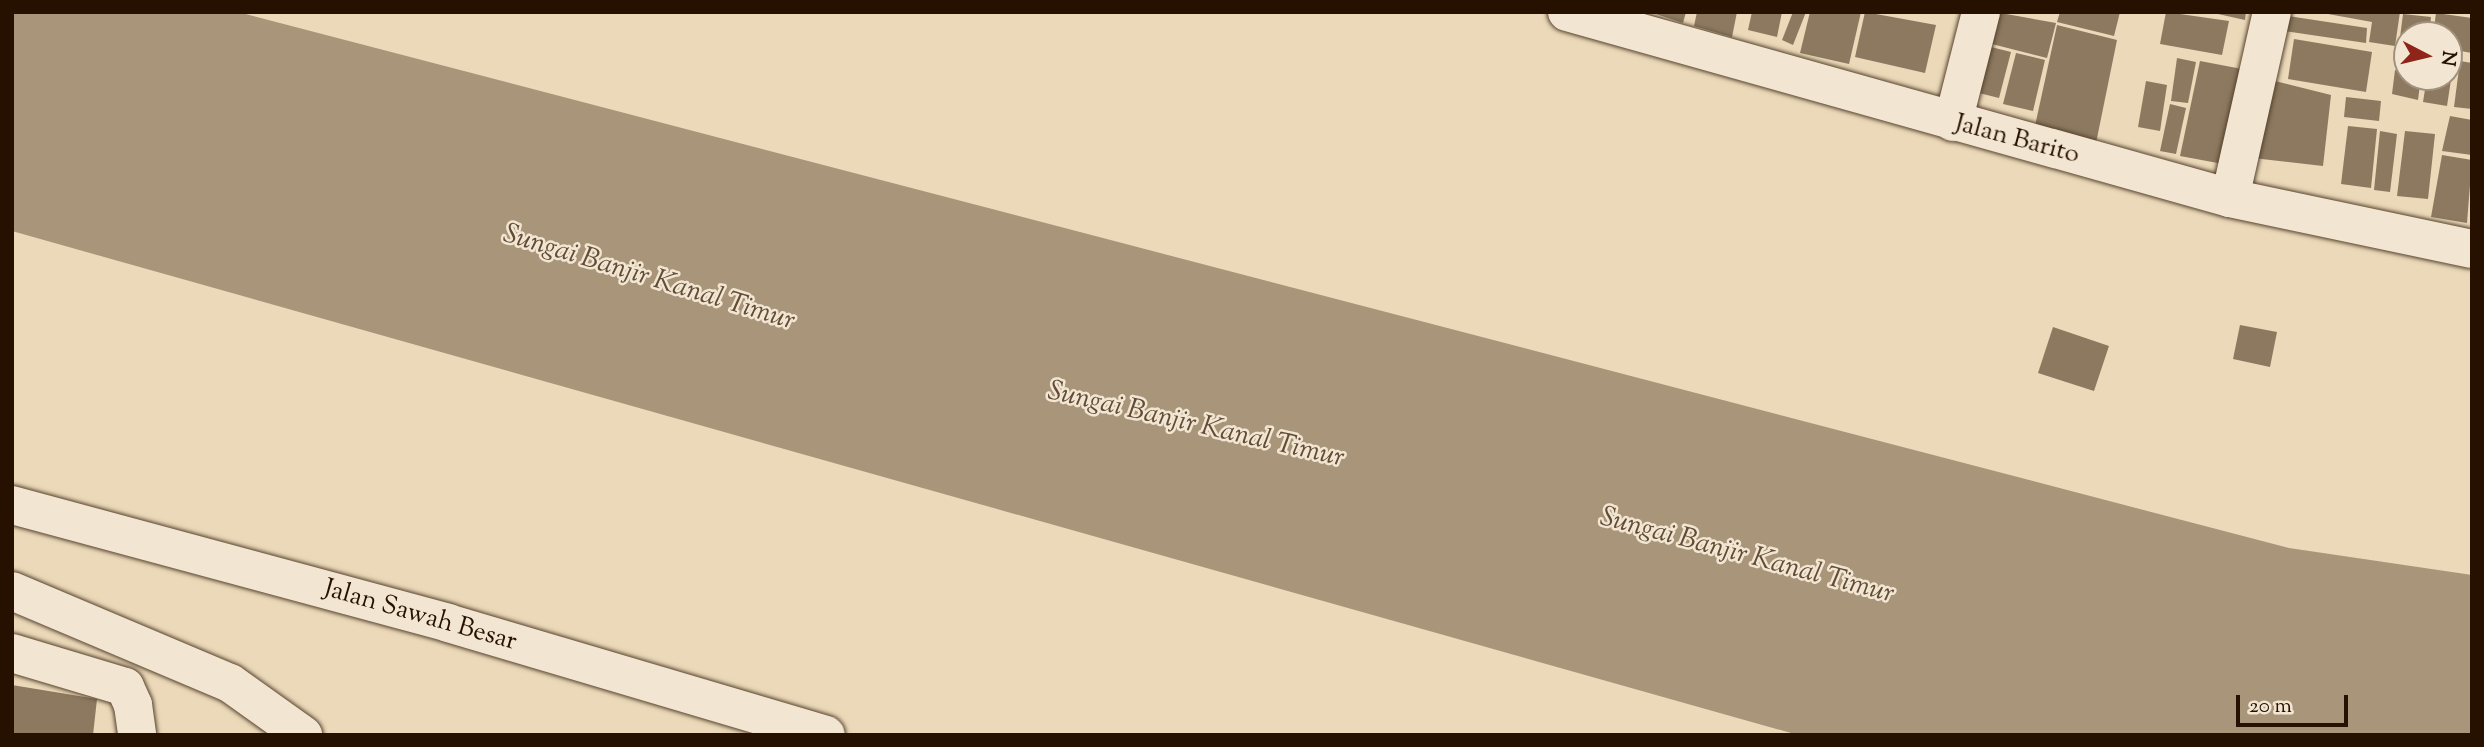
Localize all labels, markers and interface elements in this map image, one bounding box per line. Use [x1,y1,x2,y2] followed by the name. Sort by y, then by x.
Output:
[2393,21,2463,91] north arrow
[2433,49,2462,68] text: N
[1951,108,2083,172] street label: Jalan Barito
[499,218,799,338] water label: Sungai Banjir Kanal Timur
[1045,375,1347,475] water label: Sungai Banjir Kanal Timur
[1596,501,1898,611] water label: Sungai Banjir Kanal Timur
[320,574,520,658] street label: Jalan Sawah Besar
[2239,680,2351,724] scale bar
[2249,692,2292,722] text: 20 m

